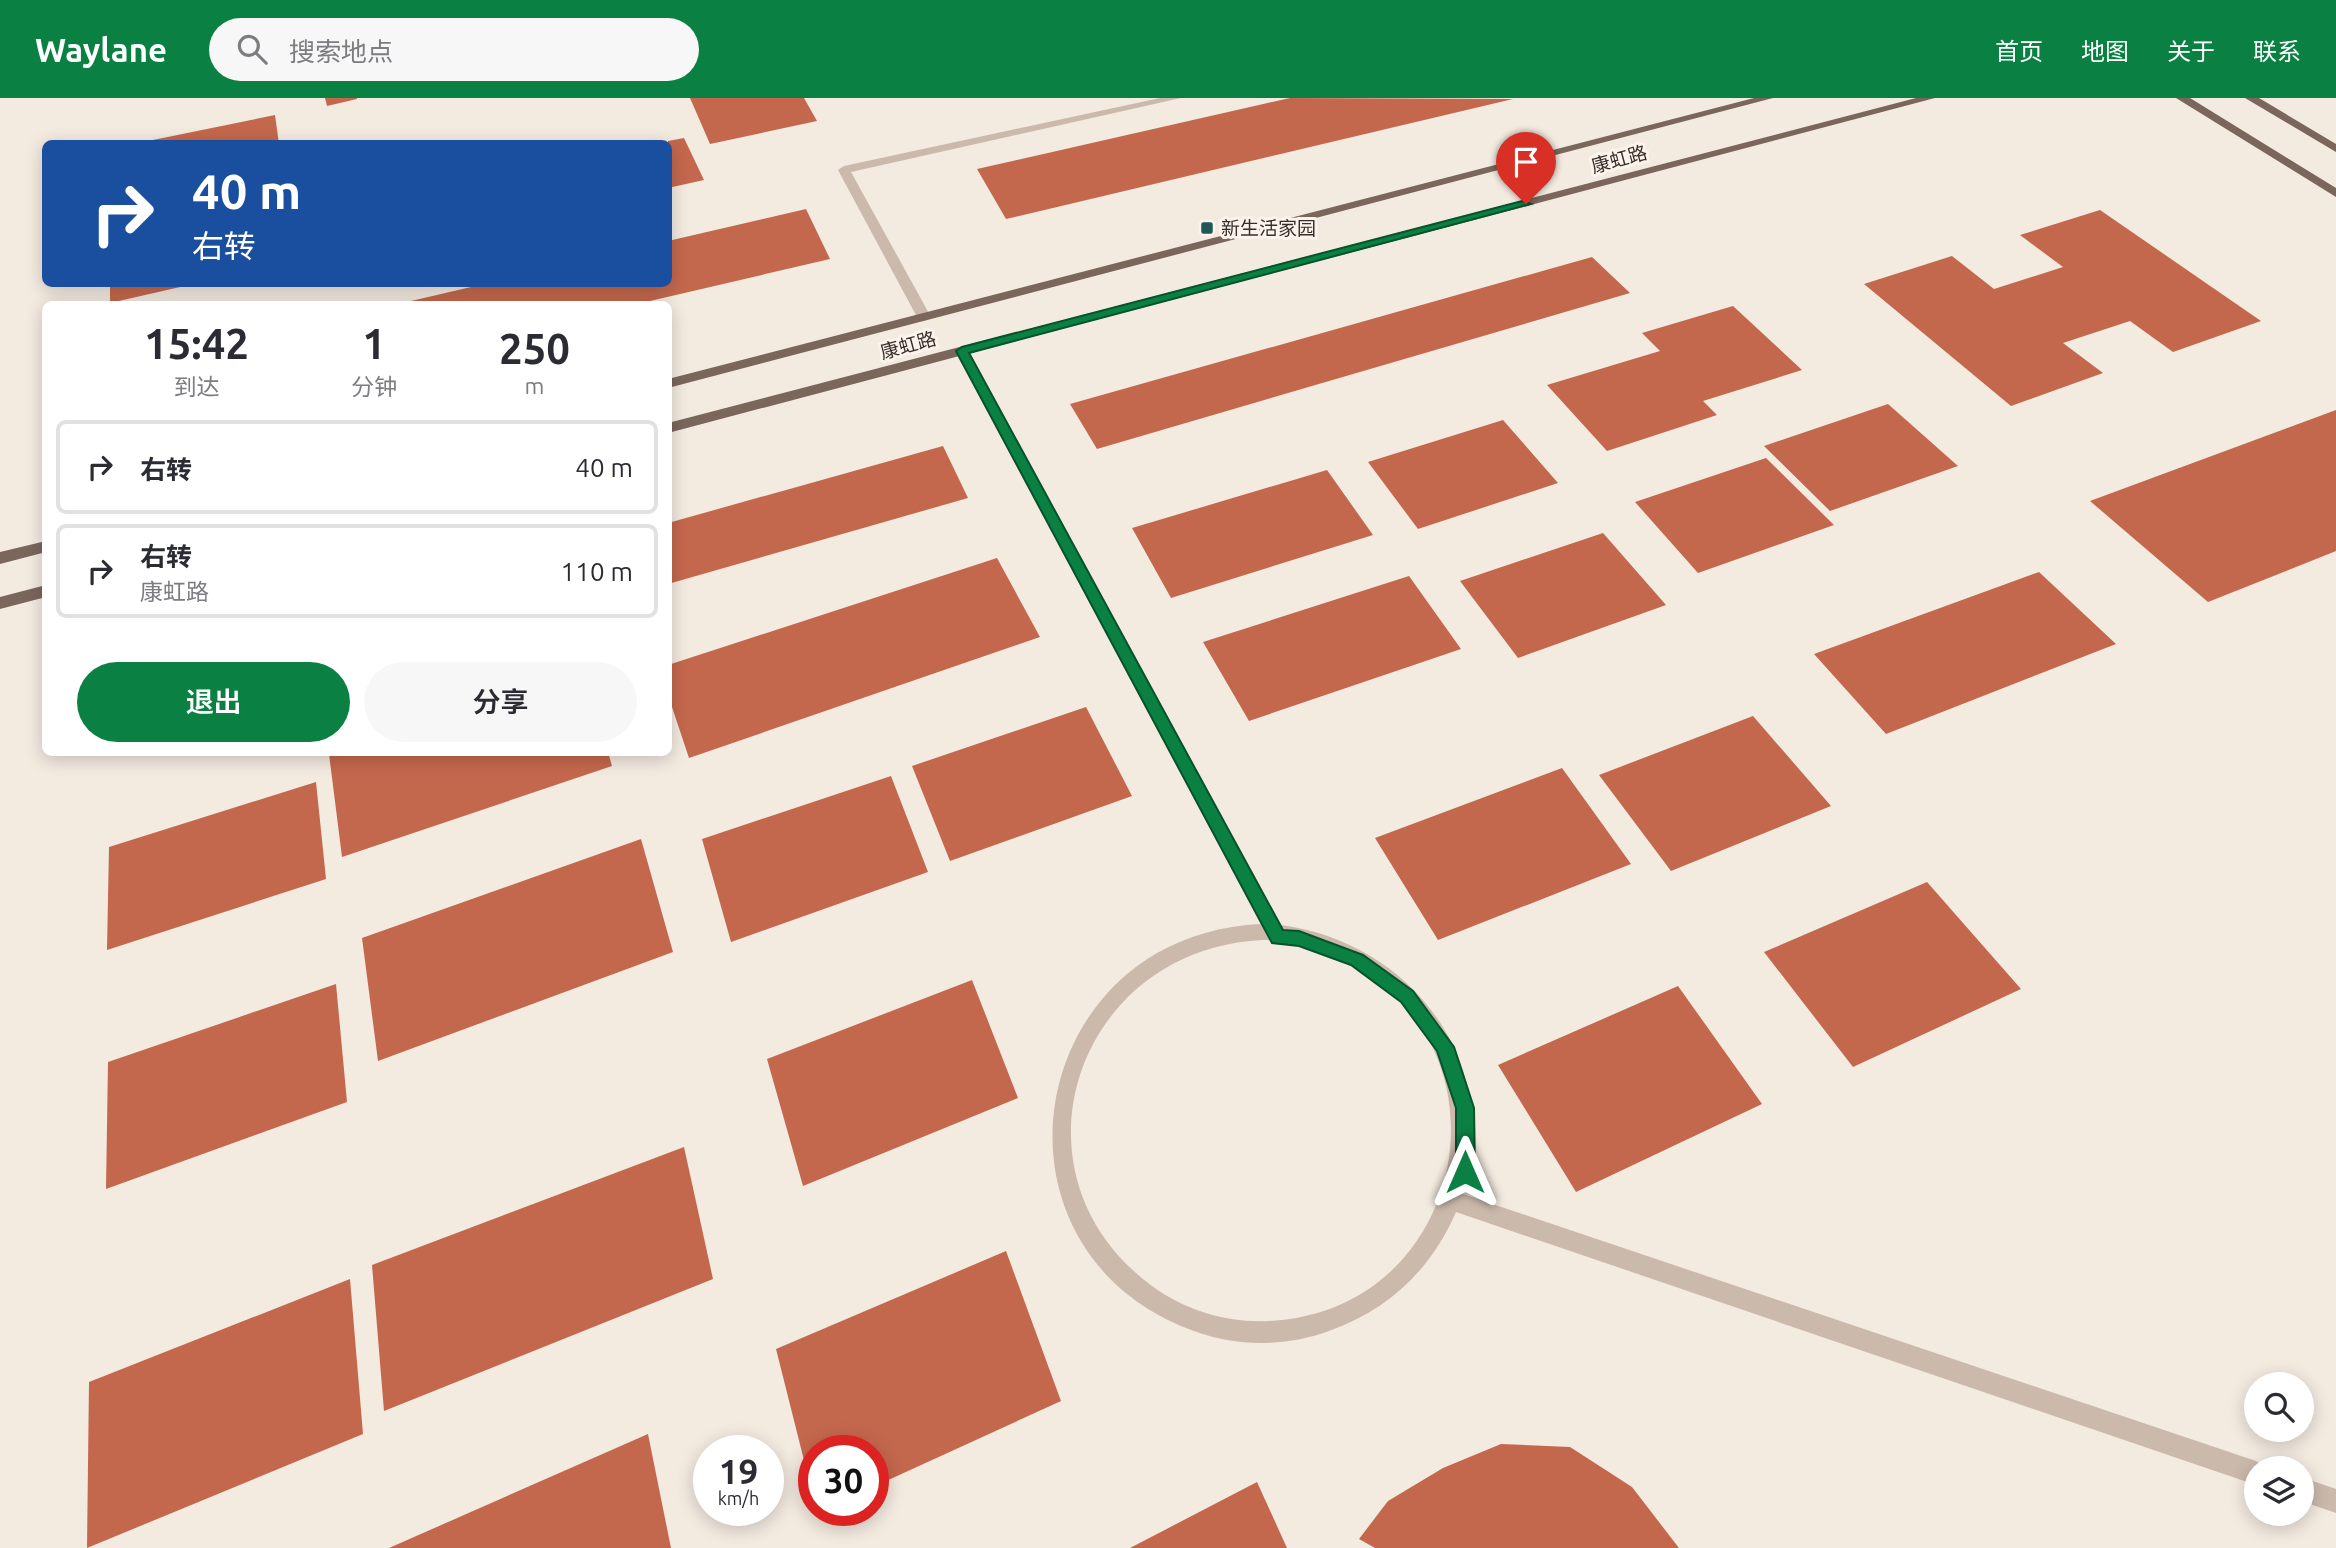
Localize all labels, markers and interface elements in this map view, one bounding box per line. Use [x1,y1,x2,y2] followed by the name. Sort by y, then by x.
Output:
[209,18,699,81] search box
[233,30,271,68] icon: search
[35,31,167,68] text: Waylane
[289,37,393,66] text: 搜索地点
[1995,38,2043,65] text: 首页
[2081,38,2129,65] text: 地图
[2167,38,2215,65] text: 关于
[2253,38,2301,65] text: 联系
[1496,132,1556,204] pin
[1589,141,1649,177] street label: 康虹路
[1507,143,1545,181] icon: arrive
[192,163,301,218] text: 40 m
[77,168,168,259] icon: right
[1221,217,1316,239] place label: 新生活家园
[1199,220,1215,236] marker: 新生活家园
[192,228,256,264] text: 右转
[144,320,249,367] text: 15:42
[362,320,386,367] text: 1
[499,325,570,372] text: 250
[878,327,938,363] street label: 康虹路
[525,373,544,398] text: m
[174,374,220,399] text: 到达
[351,374,397,399] text: 分钟
[81,448,119,486] icon: right
[575,453,633,482] text: 40 m
[140,455,192,484] text: 右转
[140,542,192,571] text: 右转
[81,552,119,590] icon: right
[561,557,633,586] text: 110 m
[140,579,209,604] text: 康虹路
[77,662,350,742] button: 退出
[364,662,637,742] button: 分享
[1428,1135,1502,1209] position arrow
[2244,1372,2314,1526] map controls
[2244,1372,2314,1442] button: search
[798,1435,889,1526] speed limit sign: 30
[719,1451,758,1491] text: 19
[2244,1456,2314,1526] button: layers
[718,1488,759,1508] text: km/h

